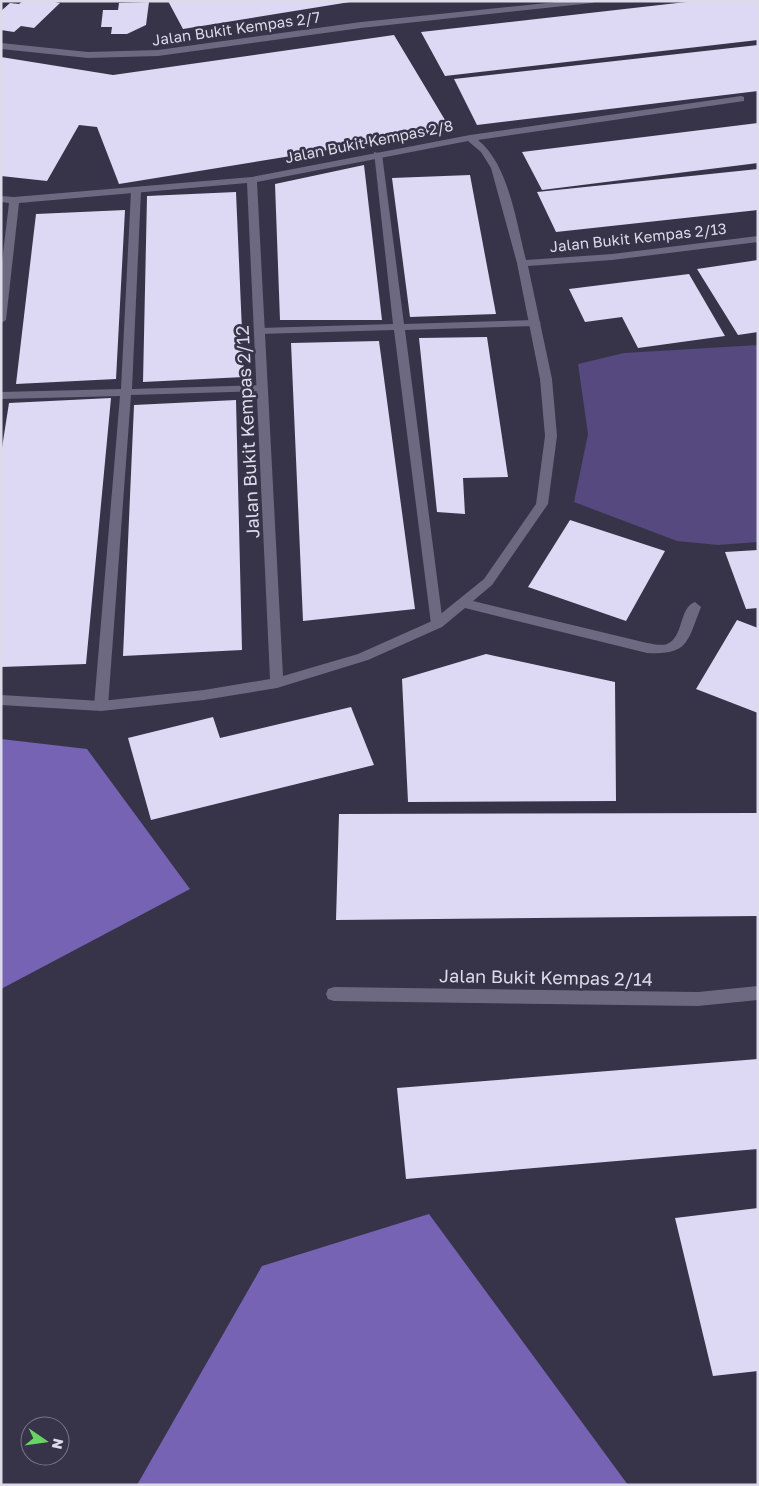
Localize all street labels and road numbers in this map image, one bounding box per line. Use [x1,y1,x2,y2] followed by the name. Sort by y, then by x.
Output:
[151,7,321,49] street label: Jalan Bukit Kempas 2/7
[283,116,455,166] street label: Jalan Bukit Kempas 2/8
[549,219,727,255] street label: Jalan Bukit Kempas 2/13
[230,325,264,539] street label: Jalan Bukit Kempas 2/12
[439,964,653,990] street label: Jalan Bukit Kempas 2/14

